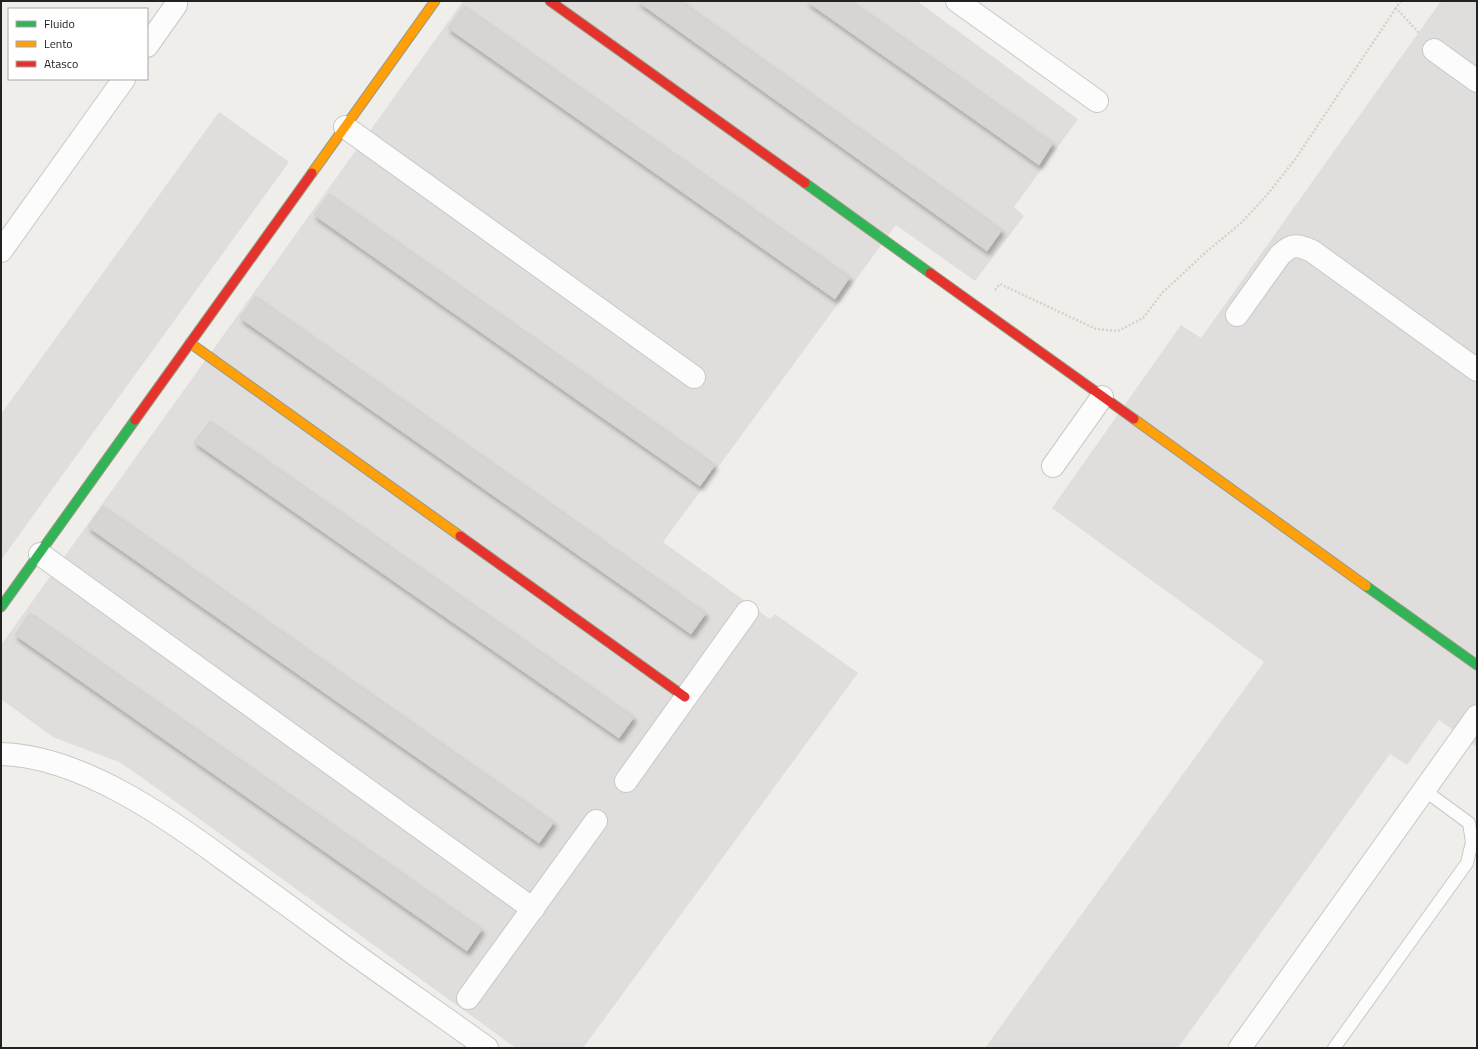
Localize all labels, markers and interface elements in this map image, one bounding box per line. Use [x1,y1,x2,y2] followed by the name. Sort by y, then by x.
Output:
[8,8,148,80] legend
[44,14,75,33] text: Fluido
[44,34,73,53] text: Lento
[44,54,78,73] text: Atasco

